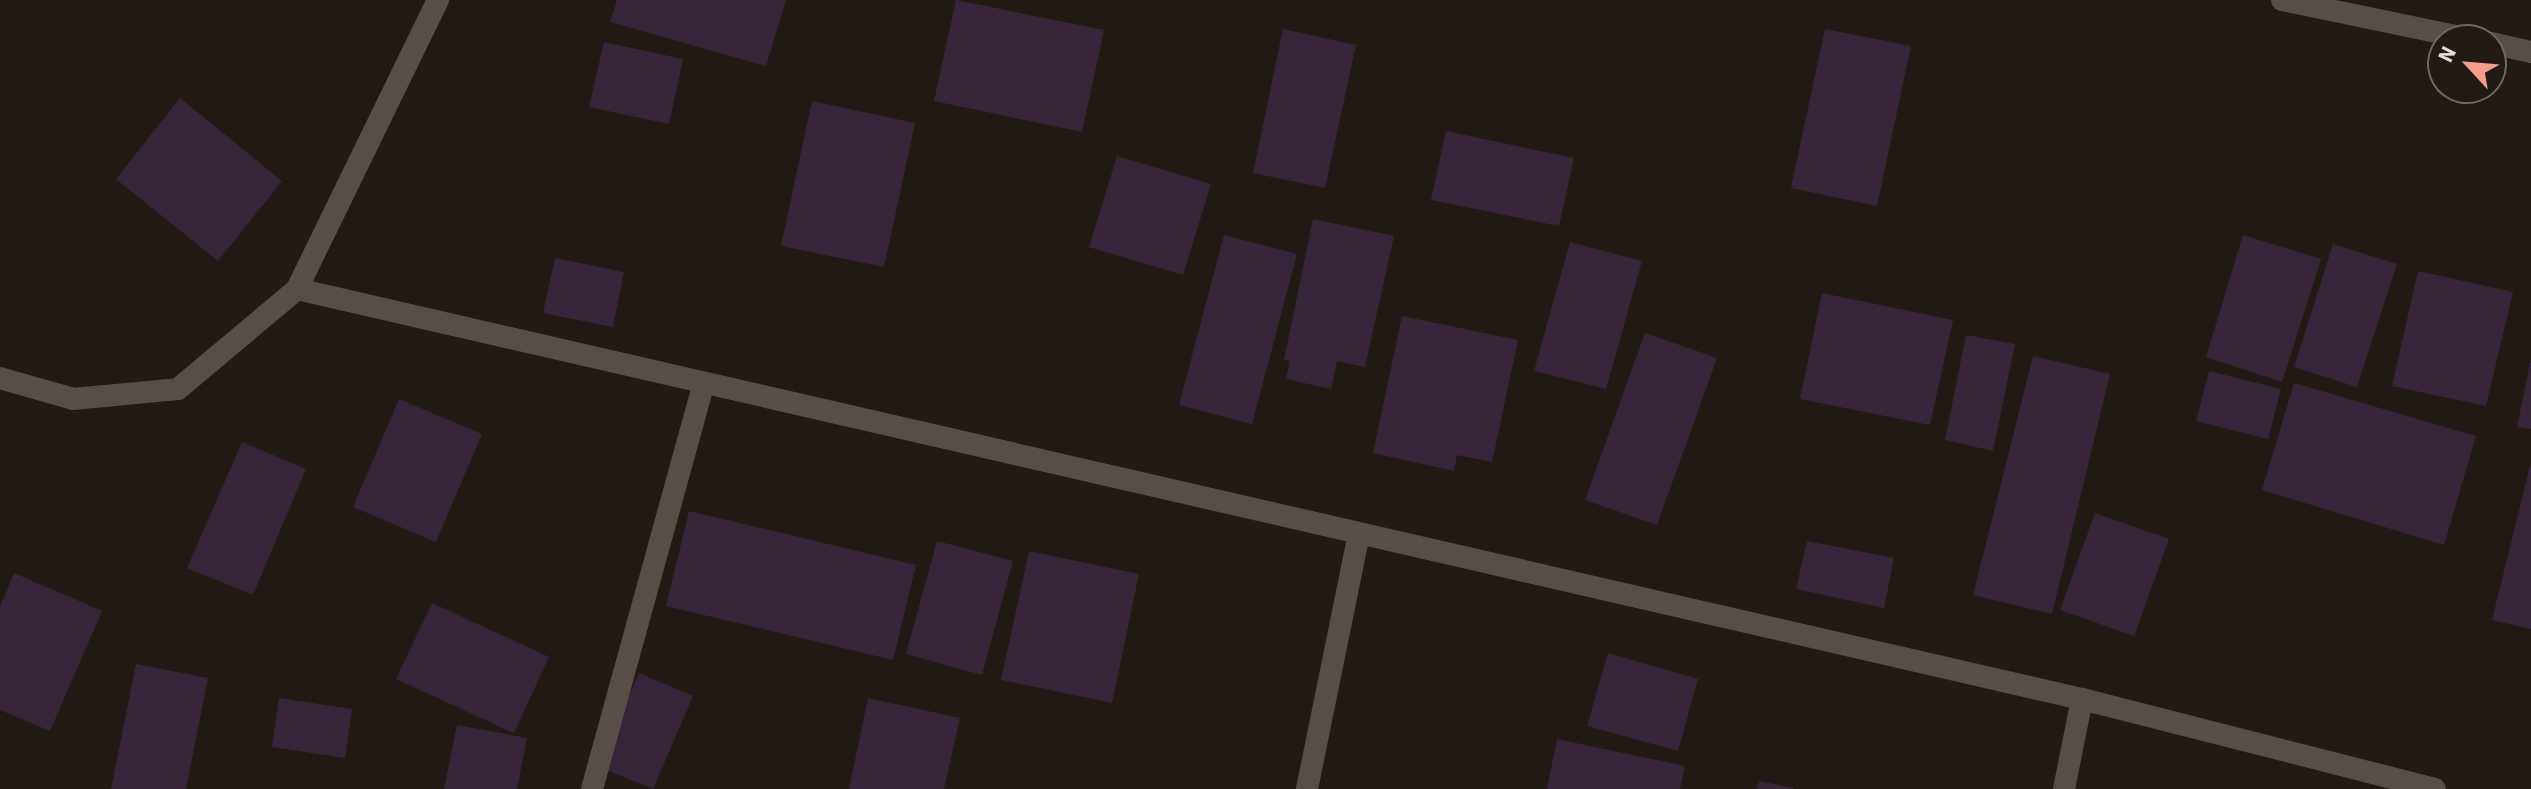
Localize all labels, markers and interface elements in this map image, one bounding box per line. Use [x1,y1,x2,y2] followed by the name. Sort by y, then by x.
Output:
[2427,24,2507,104] north arrow
[2430,41,2465,68] text: N

